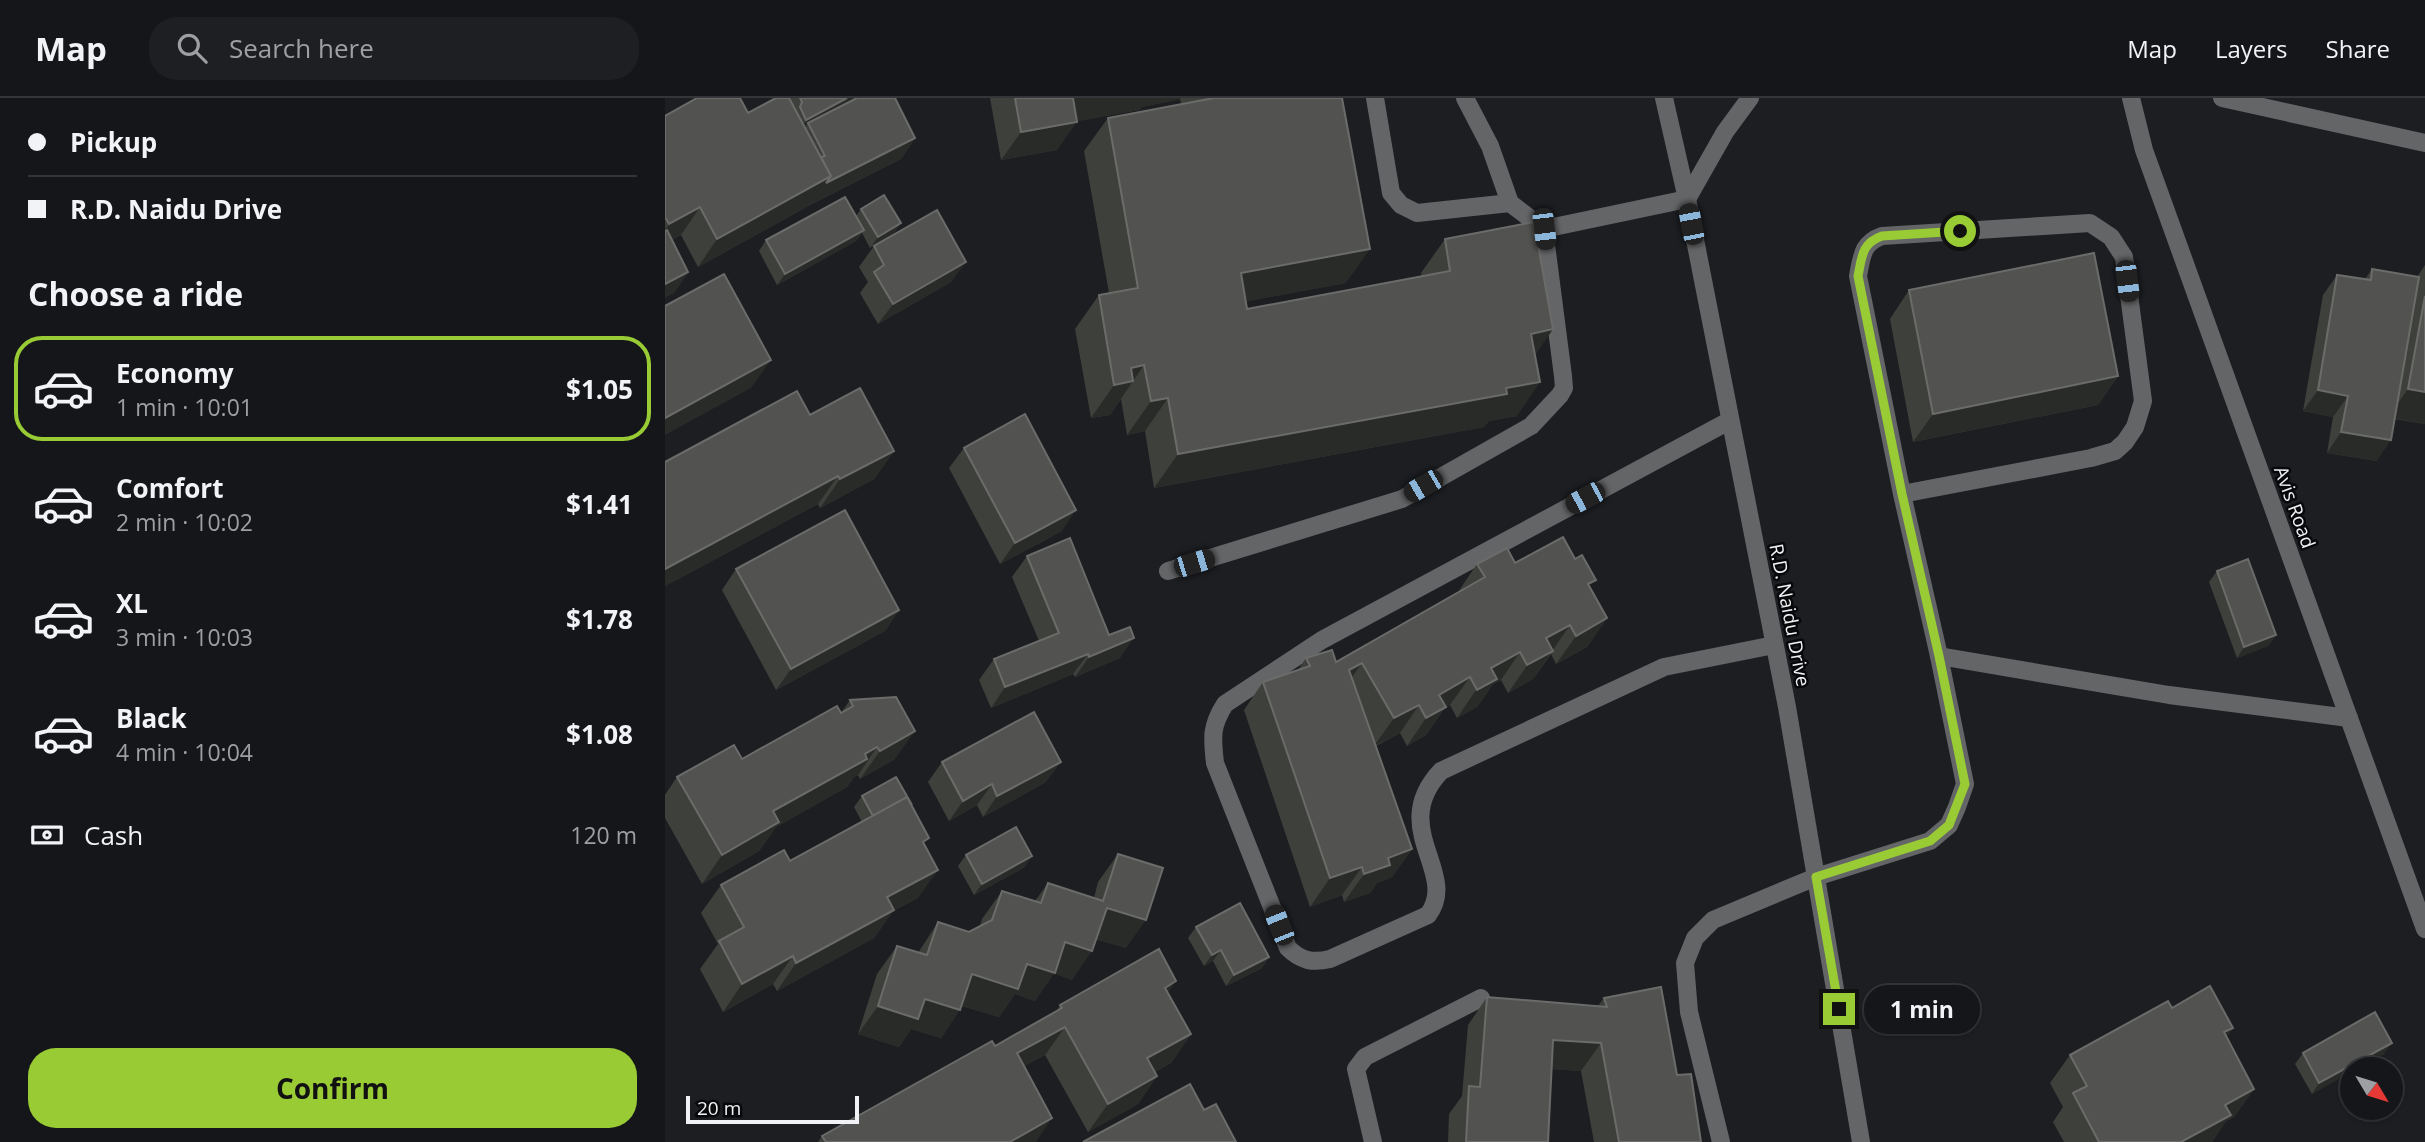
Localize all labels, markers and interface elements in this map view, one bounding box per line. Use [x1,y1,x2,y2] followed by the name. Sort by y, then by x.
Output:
[149,17,639,80] search box
[35,26,107,71] text: Map
[173,29,211,67] icon: search
[229,30,374,66] text: Search here
[2127,32,2177,65] text: Map
[2215,32,2288,65] text: Layers
[2326,32,2390,65] text: Share
[70,124,157,160] text: Pickup
[70,191,282,227] text: R.D. Naidu Drive
[1677,201,1706,247] car
[1532,207,1557,251] car
[1944,215,1976,247] route start
[2115,259,2140,303] car
[28,272,243,315] text: Choose a ride
[116,355,234,391] text: Economy
[32,357,95,420] icon: car
[566,371,633,407] text: $1.05
[116,391,253,423] text: 1 min · 10:01
[2268,462,2322,552] street label: Avis Road
[1400,466,1447,506] car
[116,470,223,506] text: Comfort
[32,472,95,535] icon: car
[1562,479,1609,517] car
[566,486,633,522] text: $1.41
[116,506,253,538] text: 2 min · 10:02
[1763,541,1817,689] street label: R.D. Naidu Drive
[1171,547,1218,579] car
[116,585,148,621] text: XL
[32,587,95,650] icon: car
[566,601,633,637] text: $1.78
[116,621,253,653] text: 3 min · 10:03
[116,700,187,736] text: Black
[32,702,95,765] icon: car
[566,716,633,752] text: $1.08
[116,736,253,768] text: 4 min · 10:04
[28,816,66,854] icon: cash
[84,817,143,853] text: Cash
[570,819,637,851] text: 120 m
[1262,902,1297,948] car
[1863,984,1979,1034] callout: 1 min
[1823,993,1855,1025] route end
[1890,993,1954,1025] text: 1 min
[28,1048,637,1128] button: Confirm
[2340,1057,2403,1120] north arrow
[2340,1057,2403,1120] map controls
[686,1093,859,1125] scale bar
[697,1095,741,1121] text: 20 m

